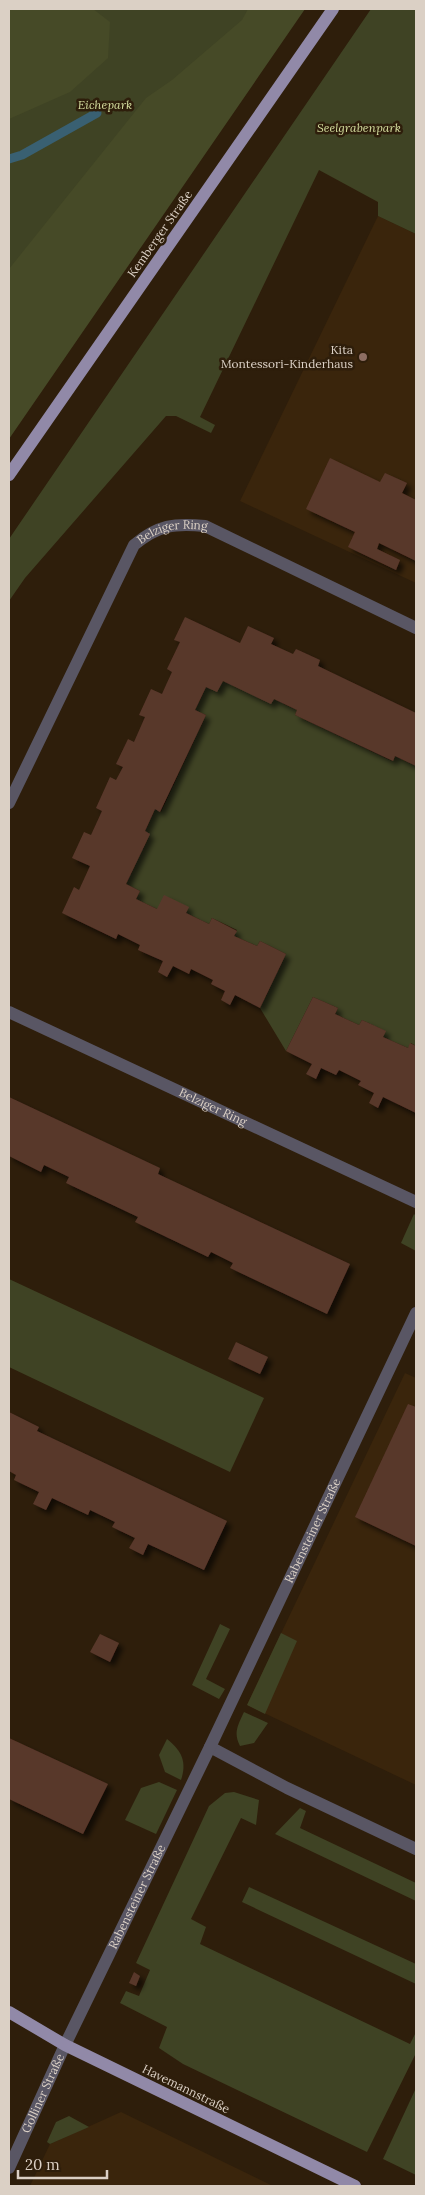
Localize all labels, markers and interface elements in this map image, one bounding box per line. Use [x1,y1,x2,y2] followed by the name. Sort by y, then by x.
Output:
[78,97,132,112] park label: Eichepark
[317,120,401,135] park label: Seelgrabenpark
[124,187,195,280] street label: Kemberger Straße
[221,342,353,371] place label: Kita Montessori-Kinderhaus
[357,351,369,363] marker: Kita Montessori-Kinderhaus
[134,517,209,547] street label: Belziger Ring
[177,1084,250,1129] street label: Belziger Ring
[281,1475,344,1585] street label: Rabensteiner Straße
[105,1841,169,1951] street label: Rabensteiner Straße
[18,2051,67,2135] street label: Golliner Straße
[140,2061,233,2116] street label: Havemannstraße
[18,2148,106,2180] scale bar
[25,2155,60,2174] text: 20 m

